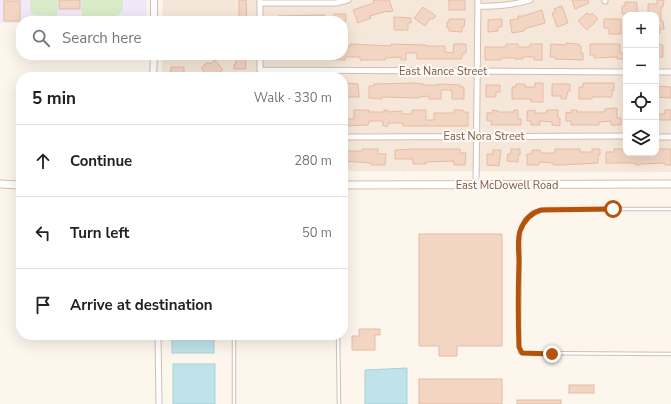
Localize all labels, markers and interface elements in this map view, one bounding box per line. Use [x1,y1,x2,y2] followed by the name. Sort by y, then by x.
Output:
[623,12,659,156] map controls
[623,12,659,48] button: +
[16,16,348,60] search box
[30,27,52,49] icon: search
[62,28,142,48] text: Search here
[623,48,659,84] button: −
[399,64,487,79] street label: East Nance Street
[623,84,659,120] button: locate
[32,87,76,110] text: 5 min
[254,89,332,107] text: Walk · 330 m
[623,120,659,156] button: layers
[444,129,525,144] street label: East Nora Street
[32,150,54,172] icon: ahead
[70,151,132,171] text: Continue
[294,152,332,170] text: 280 m
[456,178,558,193] street label: East McDowell Road
[604,200,622,218] route start
[32,222,54,244] icon: left
[70,223,129,243] text: Turn left
[302,224,332,242] text: 50 m
[32,294,54,316] icon: arrive
[70,295,213,315] text: Arrive at destination
[543,345,561,363] route end

